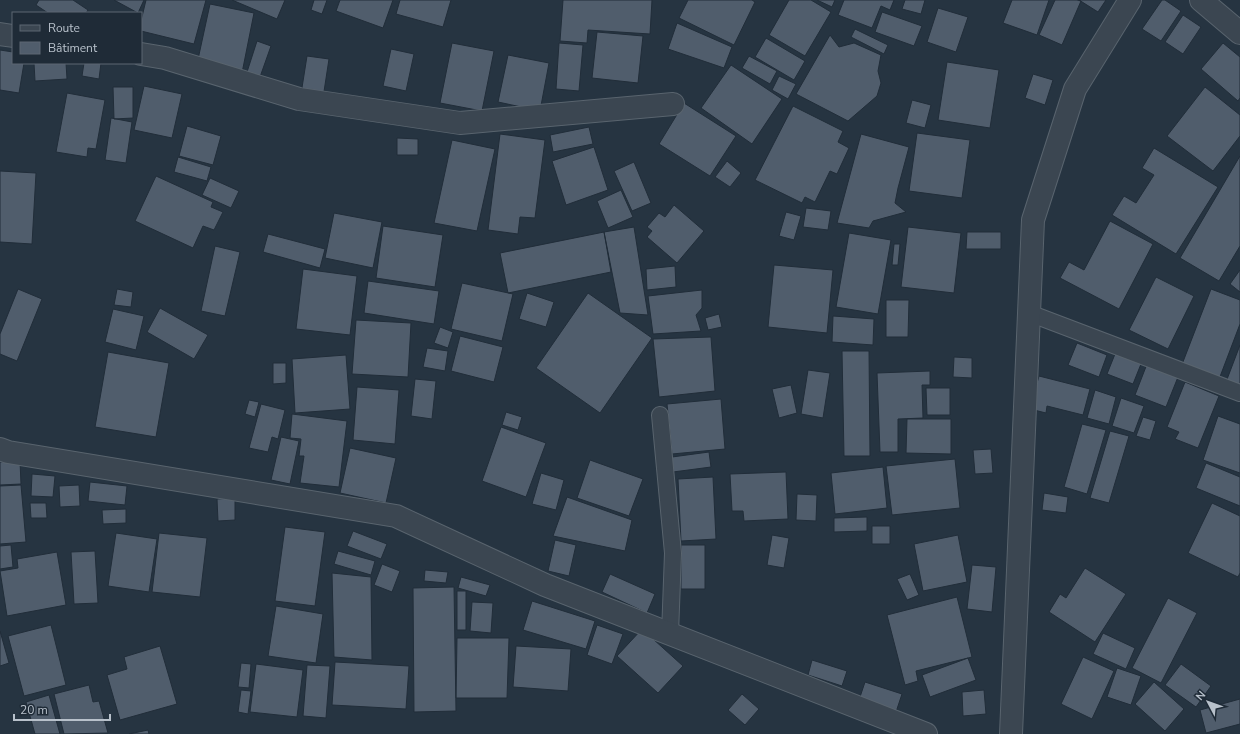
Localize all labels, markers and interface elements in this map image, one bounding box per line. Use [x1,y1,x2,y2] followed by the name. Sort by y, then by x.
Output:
[12,12,142,64] legend
[48,20,80,36] text: Route
[48,40,98,56] text: Bâtiment
[1188,682,1228,722] north arrow
[1192,688,1209,704] text: N
[14,696,110,722] scale bar
[20,702,48,718] text: 20 m

